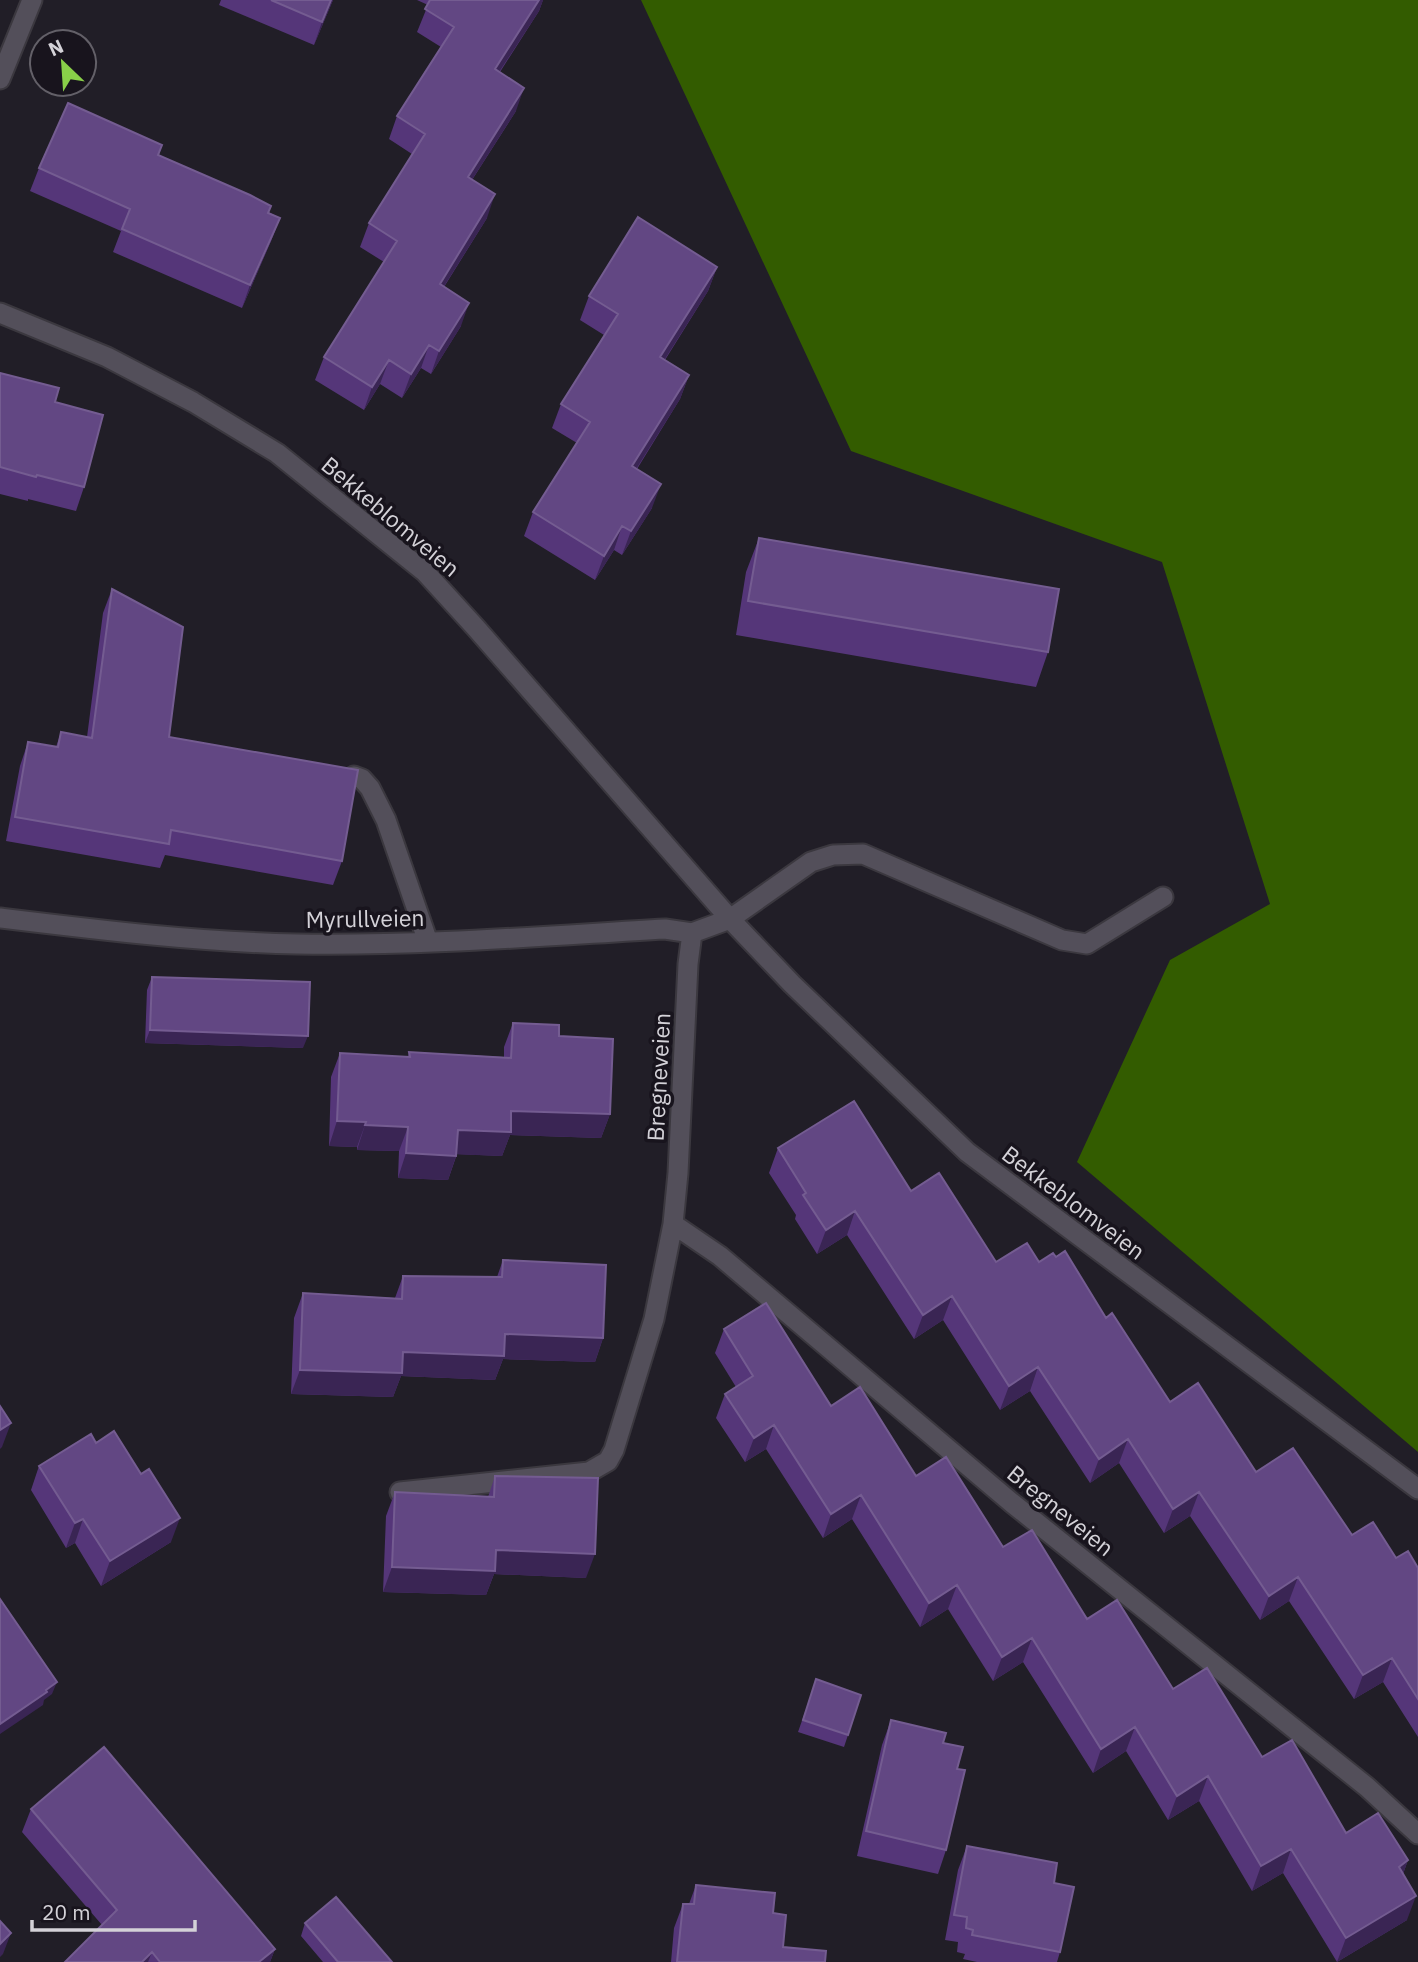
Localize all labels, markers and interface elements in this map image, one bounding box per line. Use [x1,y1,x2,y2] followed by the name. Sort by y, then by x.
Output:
[28,28,98,98] north arrow
[45,34,67,61] text: N
[316,449,466,583] street label: Bekkeblomveien
[305,902,425,934] street label: Myrullveien
[640,1012,676,1142] street label: Bregneveien
[996,1138,1152,1266] street label: Bekkeblomveien
[1002,1458,1120,1562] street label: Bregneveien
[32,1888,194,1932] scale bar
[42,1898,91,1926] text: 20 m

